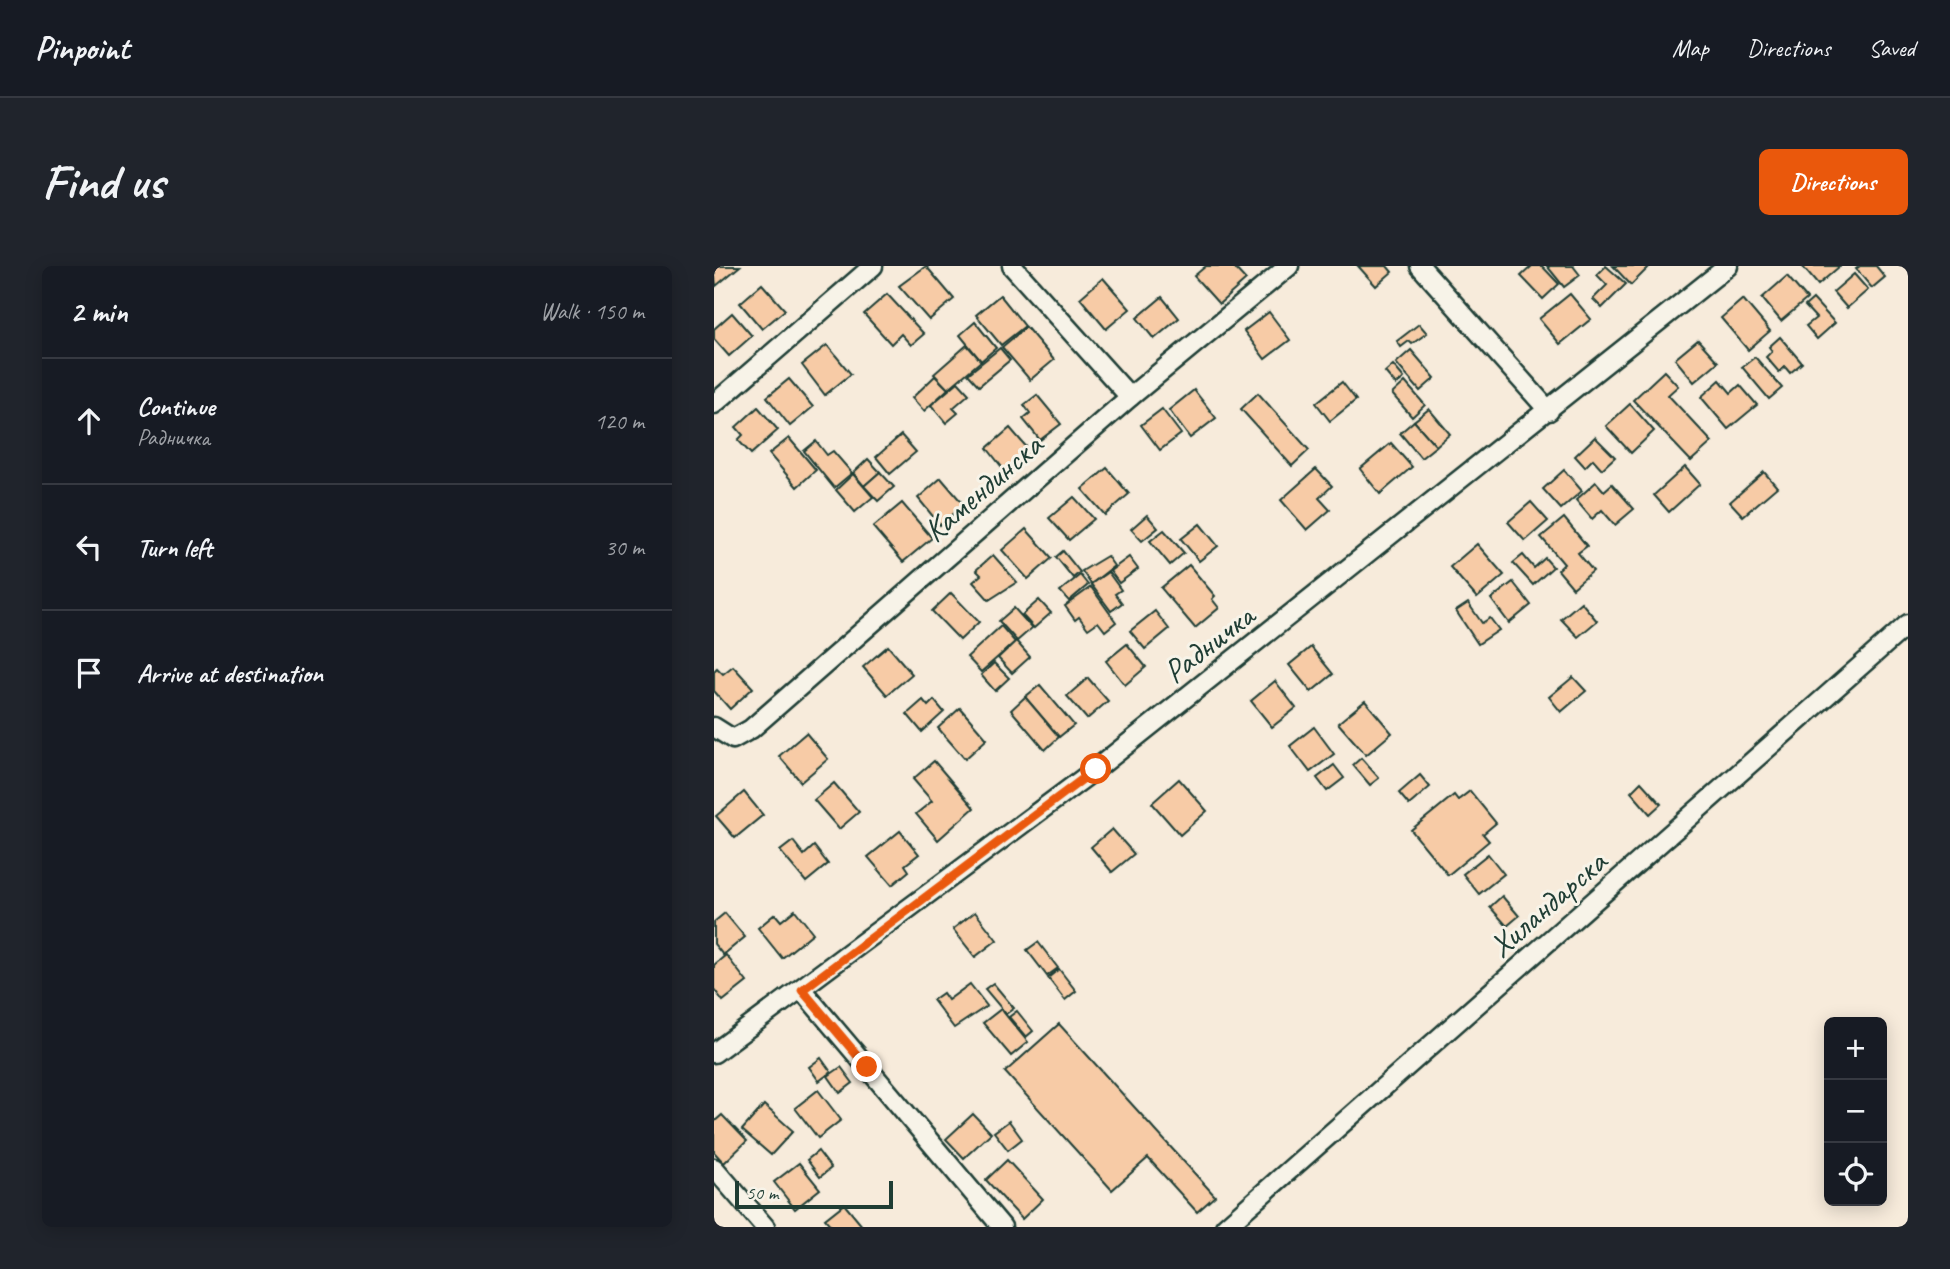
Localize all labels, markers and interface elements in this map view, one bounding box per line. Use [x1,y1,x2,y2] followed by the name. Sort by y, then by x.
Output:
[35,27,129,69] text: Pinpoint
[1672,33,1709,63] text: Map
[1747,33,1830,63] text: Directions
[1868,33,1915,63] text: Saved
[1759,149,1908,215] button: Directions
[42,151,164,213] text: Find us
[70,293,127,331] text: 2 min
[540,297,644,326] text: Walk · 150 m
[137,390,215,423] text: Continue
[70,402,108,440] icon: ahead
[595,407,644,436] text: 120 m
[137,423,210,452] text: Радничка
[914,423,1053,551] street label: Камендинска
[70,528,108,566] icon: left
[137,531,212,564] text: Turn left
[605,533,644,562] text: 30 m
[1155,594,1265,692] street label: Радничка
[70,654,108,692] icon: arrive
[137,657,323,690] text: Arrive at destination
[1080,753,1111,784] route start
[1480,839,1617,966] street label: Хиландарска
[1824,1017,1887,1206] map controls
[1824,1017,1887,1080] button: +
[851,1051,882,1082] route end
[1824,1080,1887,1143] button: −
[1824,1143,1887,1206] button: locate
[735,1178,892,1210] scale bar
[746,1181,778,1205] text: 50 m

